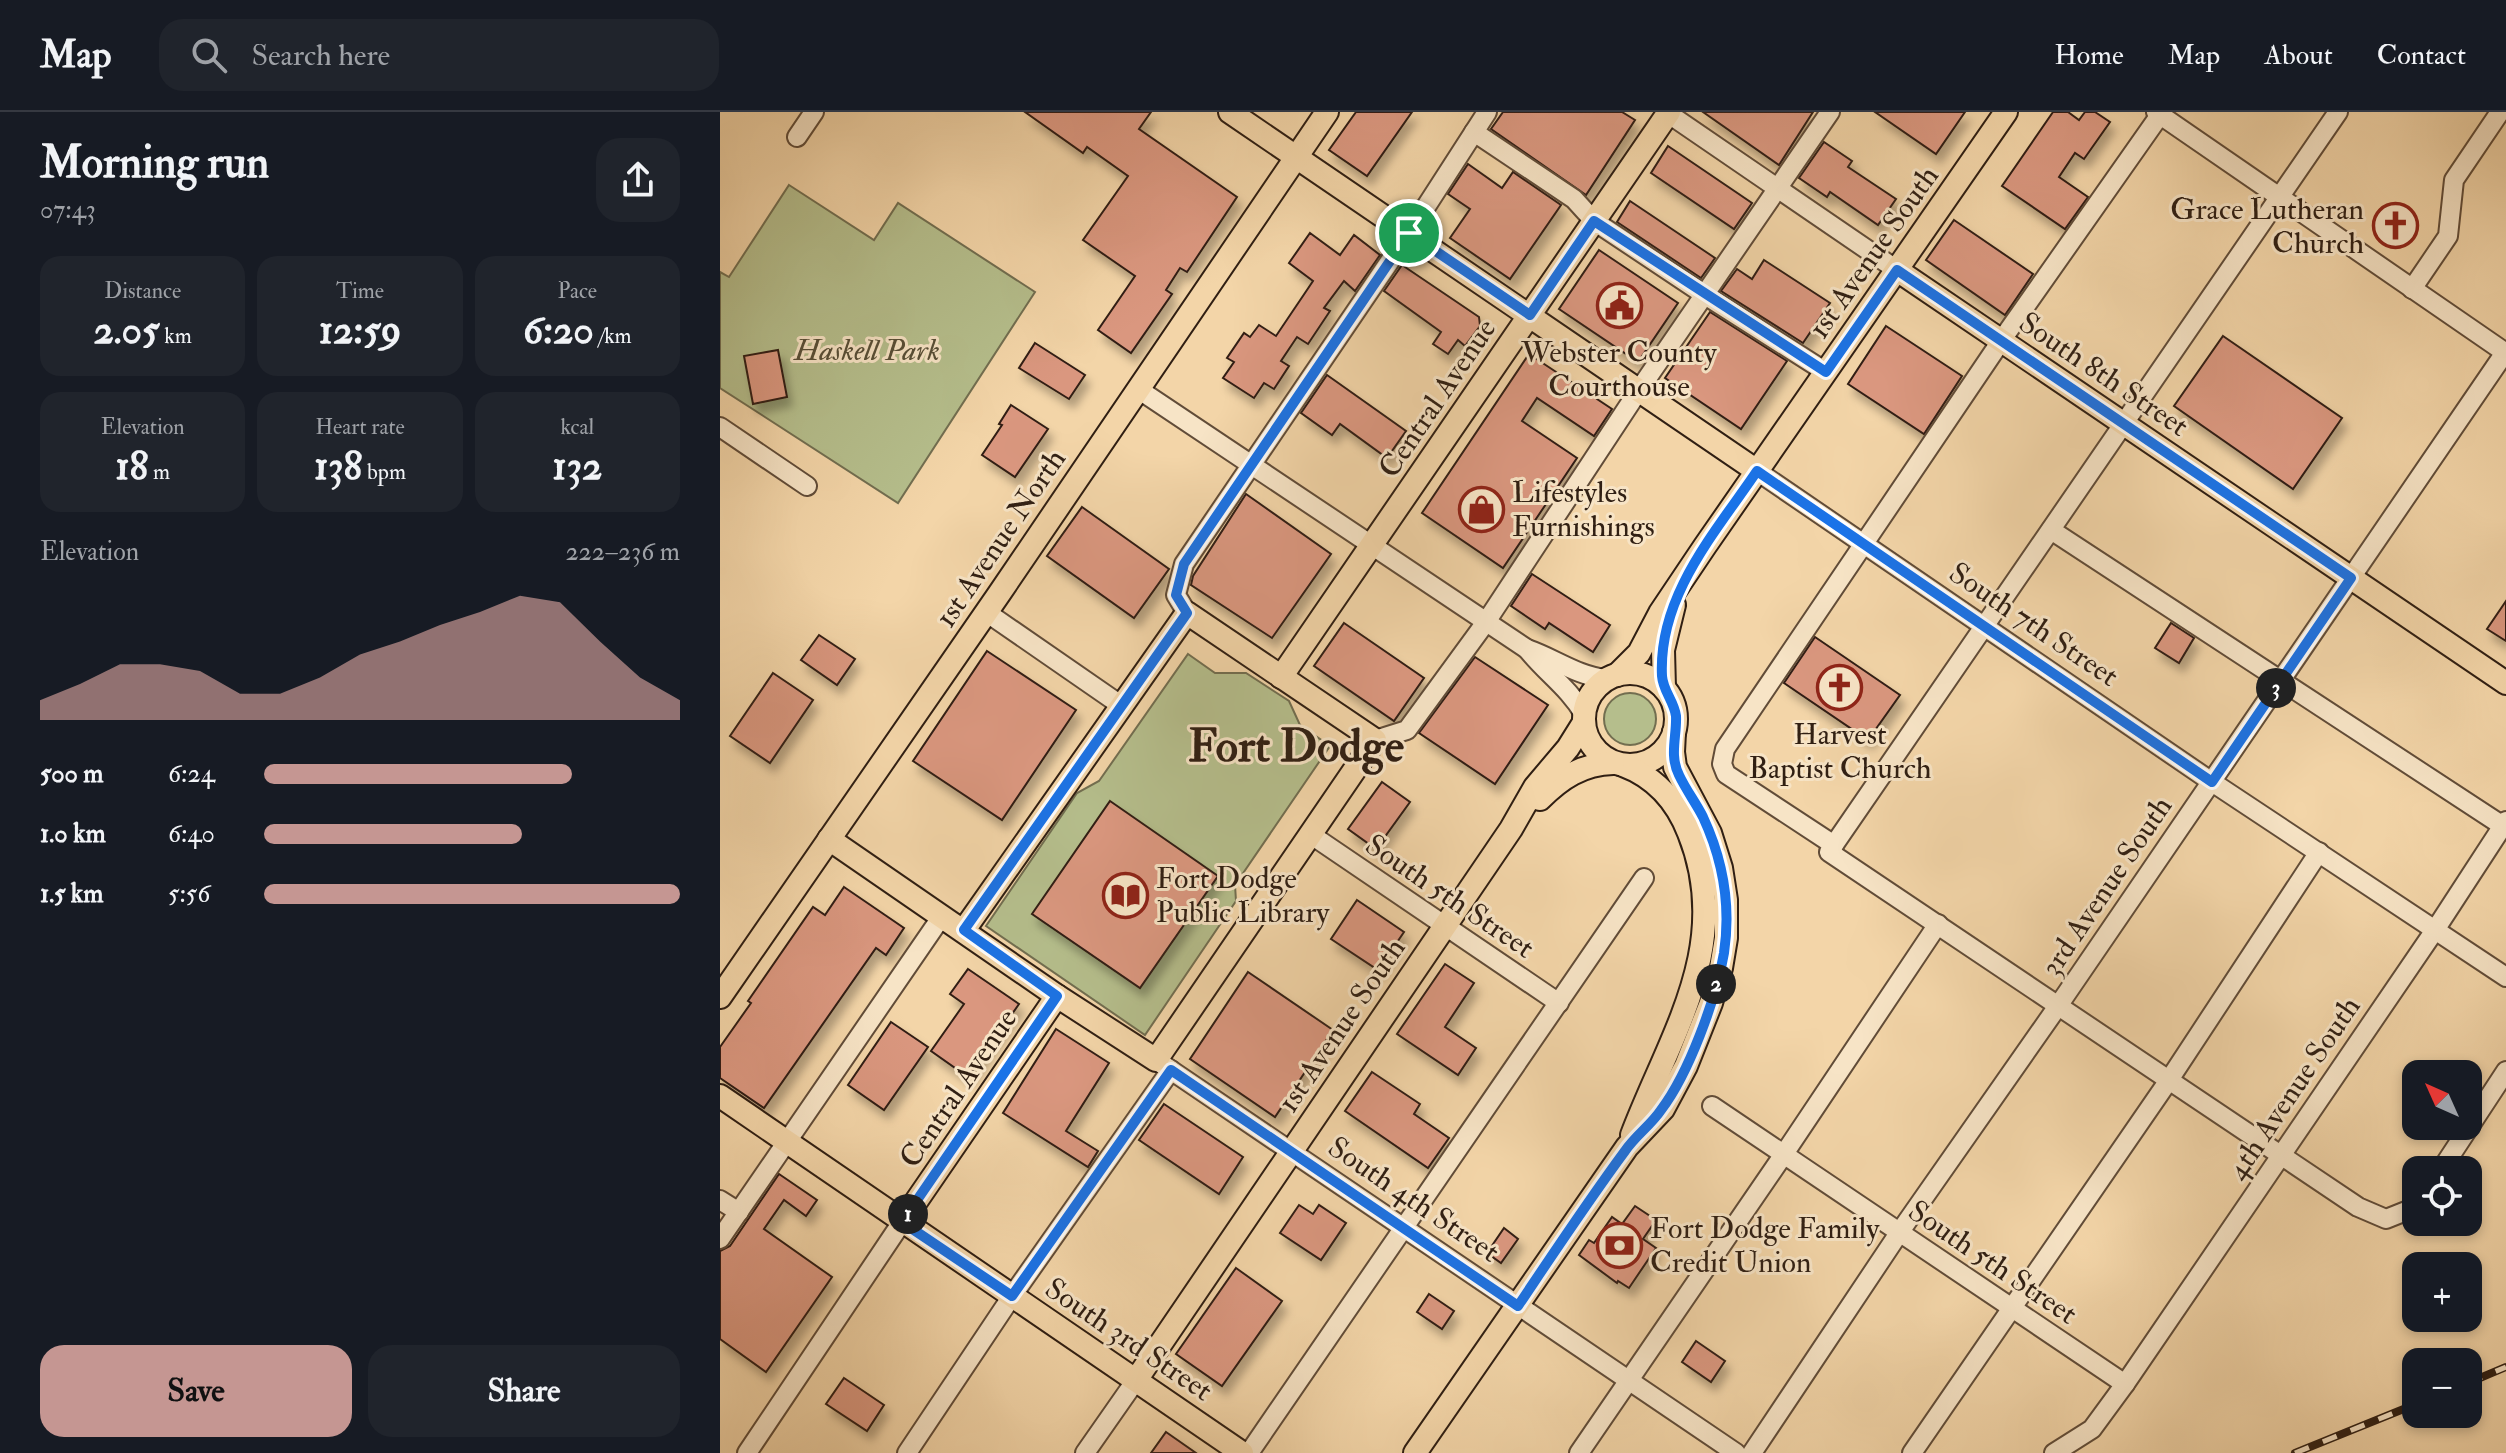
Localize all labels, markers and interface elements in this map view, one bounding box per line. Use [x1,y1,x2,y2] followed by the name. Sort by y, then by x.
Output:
[159,19,719,91] search box
[40,31,111,79] text: Map
[187,33,231,77] icon: search
[251,37,390,74] text: Search here
[2054,38,2124,73] text: Home
[2168,38,2220,73] text: Map
[2264,38,2333,73] text: About
[2377,38,2466,73] text: Contact
[40,136,269,191] text: Morning run
[596,138,680,222] button: share
[1800,159,1947,346] street label: 1st Avenue South
[2170,191,2364,262] place label: Grace Lutheran Church
[40,194,96,226] text: 07:43
[1375,199,1443,267] pin
[2371,202,2419,250] church icon: Grace Lutheran Church
[1387,211,1431,255] icon: arrive
[104,277,181,305] text: Distance
[336,277,384,305] text: Time
[558,277,597,305] text: Pace
[1595,282,1643,330] public building icon: Webster County Courthouse
[2012,304,2196,445] street label: South 8th Street
[94,305,160,356] text: 2.05
[319,305,401,356] text: 12:59
[523,305,594,356] text: 6:20
[1371,312,1504,485] street label: Central Avenue
[160,322,192,350] text: km
[594,322,632,350] text: /km
[792,332,940,369] park label: Haskell Park
[1520,334,1717,405] place label: Webster County Courthouse
[101,413,185,441] text: Elevation
[315,413,405,441] text: Heart rate
[560,413,594,441] text: kcal
[115,441,148,492] text: 18
[314,441,362,492] text: 138
[552,441,602,492] text: 132
[927,442,1074,635] street label: 1st Avenue North
[148,458,170,486] text: m
[362,458,406,486] text: bpm
[1512,474,1655,545] place label: Lifestyles Furnishings
[1457,485,1505,533] shop icon: Lifestyles Furnishings
[40,536,139,568] text: Elevation
[565,536,680,568] text: 222–236 m
[1942,554,2126,695] street label: South 7th Street
[1816,664,1864,712] church icon: Harvest Baptist Church
[2256,668,2296,708] pin: 3
[2272,674,2280,702] text: 3
[1748,716,1932,787] place label: Harvest Baptist Church
[1188,718,1405,775] district label: Fort Dodge
[40,758,104,790] text: 500 m
[168,758,215,790] text: 6:24
[2033,789,2180,983] street label: 3rd Avenue South
[40,818,106,850] text: 1.0 km
[168,818,215,850] text: 6:40
[1358,826,1541,967] street label: South 5th Street
[1156,860,1330,931] place label: Fort Dodge Public Library
[1101,871,1149,919] library icon: Fort Dodge Public Library
[40,878,103,910] text: 1.5 km
[168,878,210,910] text: 5:56
[1270,931,1413,1119] street label: 1st Avenue South
[1696,964,1736,1004] pin: 2
[1710,970,1722,998] text: 2
[2218,989,2368,1187] street label: 4th Avenue South
[892,1002,1025,1175] street label: Central Avenue
[2402,1060,2482,1140] north arrow
[2402,1060,2482,1428] map controls
[1321,1129,1507,1270] street label: South 4th Street
[2402,1156,2482,1236] button: locate
[1901,1192,2084,1333] street label: South 5th Street
[888,1194,928,1234] pin: 1
[904,1200,912,1228] text: 1
[1650,1210,1880,1281] place label: Fort Dodge Family Credit Union
[1595,1221,1643,1269] bank icon: Fort Dodge Family Credit Union
[2402,1252,2482,1332] button: +
[1038,1270,1220,1409] street label: South 3rd Street
[40,1345,352,1437] button: Save
[368,1345,680,1437] button: Share
[2402,1348,2482,1428] button: −

